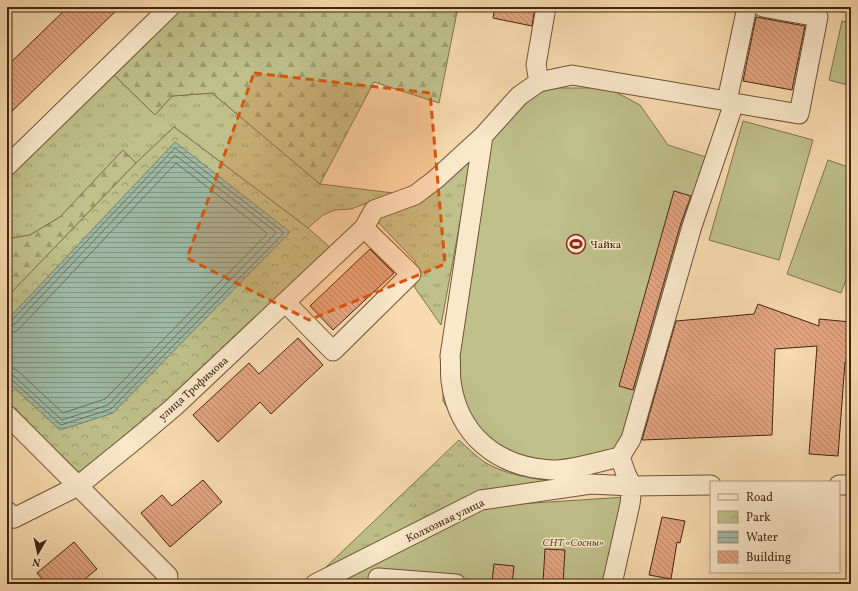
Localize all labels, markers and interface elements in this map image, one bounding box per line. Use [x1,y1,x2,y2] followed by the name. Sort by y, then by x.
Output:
[565,233,587,255] sports icon: Чайка
[590,238,622,253] place label: Чайка
[156,353,233,425] street label: улица Трофимова
[710,481,840,573] legend
[746,490,773,506] text: Road
[404,496,488,547] street label: Колхозная улица
[746,510,771,526] text: Park
[746,530,778,546] text: Water
[18,533,58,573] north arrow
[542,536,604,551] park label: СНТ «Сосны»
[746,550,791,566] text: Building
[32,553,42,569] text: N

